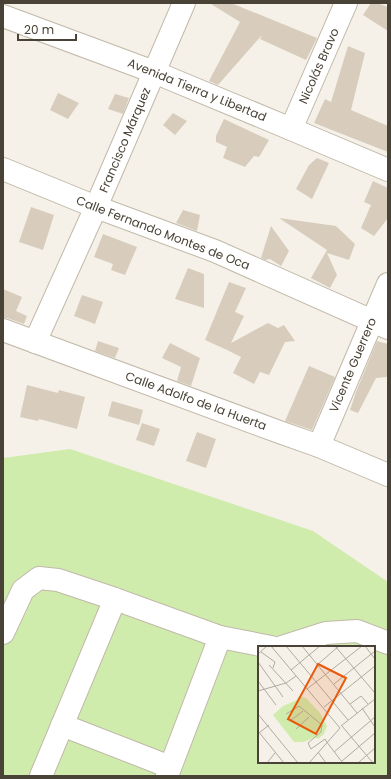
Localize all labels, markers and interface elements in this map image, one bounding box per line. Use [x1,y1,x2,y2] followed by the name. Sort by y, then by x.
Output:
[18,16,76,42] scale bar
[24,21,54,38] text: 20 m
[294,25,343,106] street label: Nicolás Bravo
[125,54,269,125] street label: Avenida Tierra y Libertad
[95,85,154,195] street label: Francisco Márquez
[74,191,253,274] street label: Calle Fernando Montes de Oca
[325,314,380,415] street label: Vicente Guerrero
[123,367,269,434] street label: Calle Adolfo de la Huerta
[258,646,375,763] inset map

